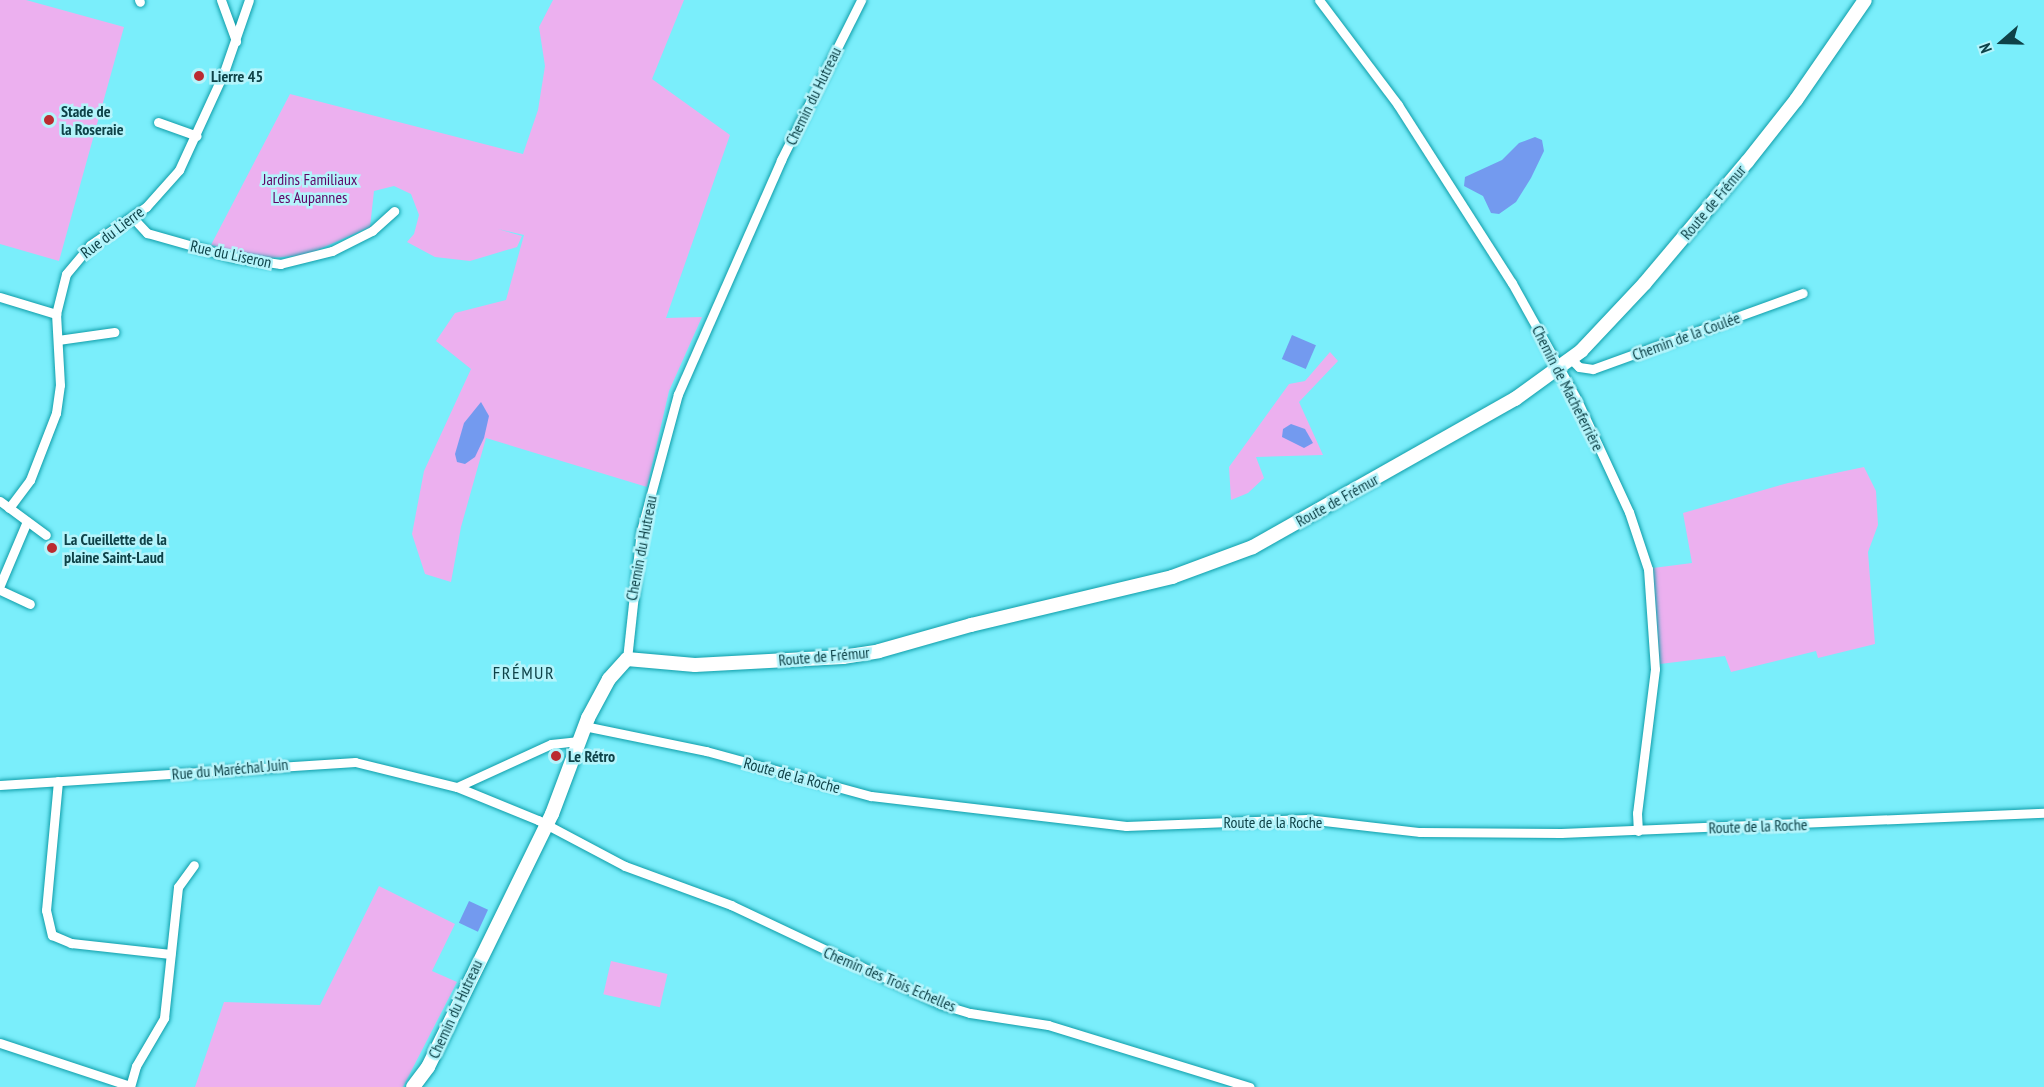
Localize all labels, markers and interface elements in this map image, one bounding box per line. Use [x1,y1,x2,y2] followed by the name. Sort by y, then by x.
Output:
[1972,12,2032,72] north arrow
[1974,41,1996,56] text: N
[781,44,845,148] street label: Chemin du Hutreau
[211,66,263,86] place label: Lierre 45
[192,69,206,83] marker: Lierre 45
[61,101,123,139] place label: Stade de la Roseraie
[42,113,56,127] marker: Stade de la Roseraie
[1676,161,1750,243] street label: Route de Frémur
[263,169,357,207] park label: Jardins Familiaux Les Aupannes
[77,202,147,262] street label: Rue du Lierre
[189,236,273,272] street label: Rue du Liseron
[1629,308,1743,364] street label: Chemin de la Coulée
[1528,322,1608,454] street label: Chemin de Macheferrière
[1292,469,1382,531] street label: Route de Frémur
[621,494,661,602] street label: Chemin du Hutreau
[64,529,167,567] place label: La Cueillette de la plaine Saint-Laud
[45,541,59,555] marker: La Cueillette de la plaine Saint-Laud
[778,642,870,670] street label: Route de Frémur
[493,662,555,684] district label: FRÉMUR
[568,746,615,766] place label: Le Rétro
[549,749,563,763] marker: Le Rétro
[742,753,842,797] street label: Route de la Roche
[171,754,289,784] street label: Rue du Maréchal Juin
[1224,812,1322,832] street label: Route de la Roche
[1708,815,1808,837] street label: Route de la Roche
[821,942,959,1016] street label: Chemin des Trois Echelles
[424,957,486,1061] street label: Chemin du Hutreau

